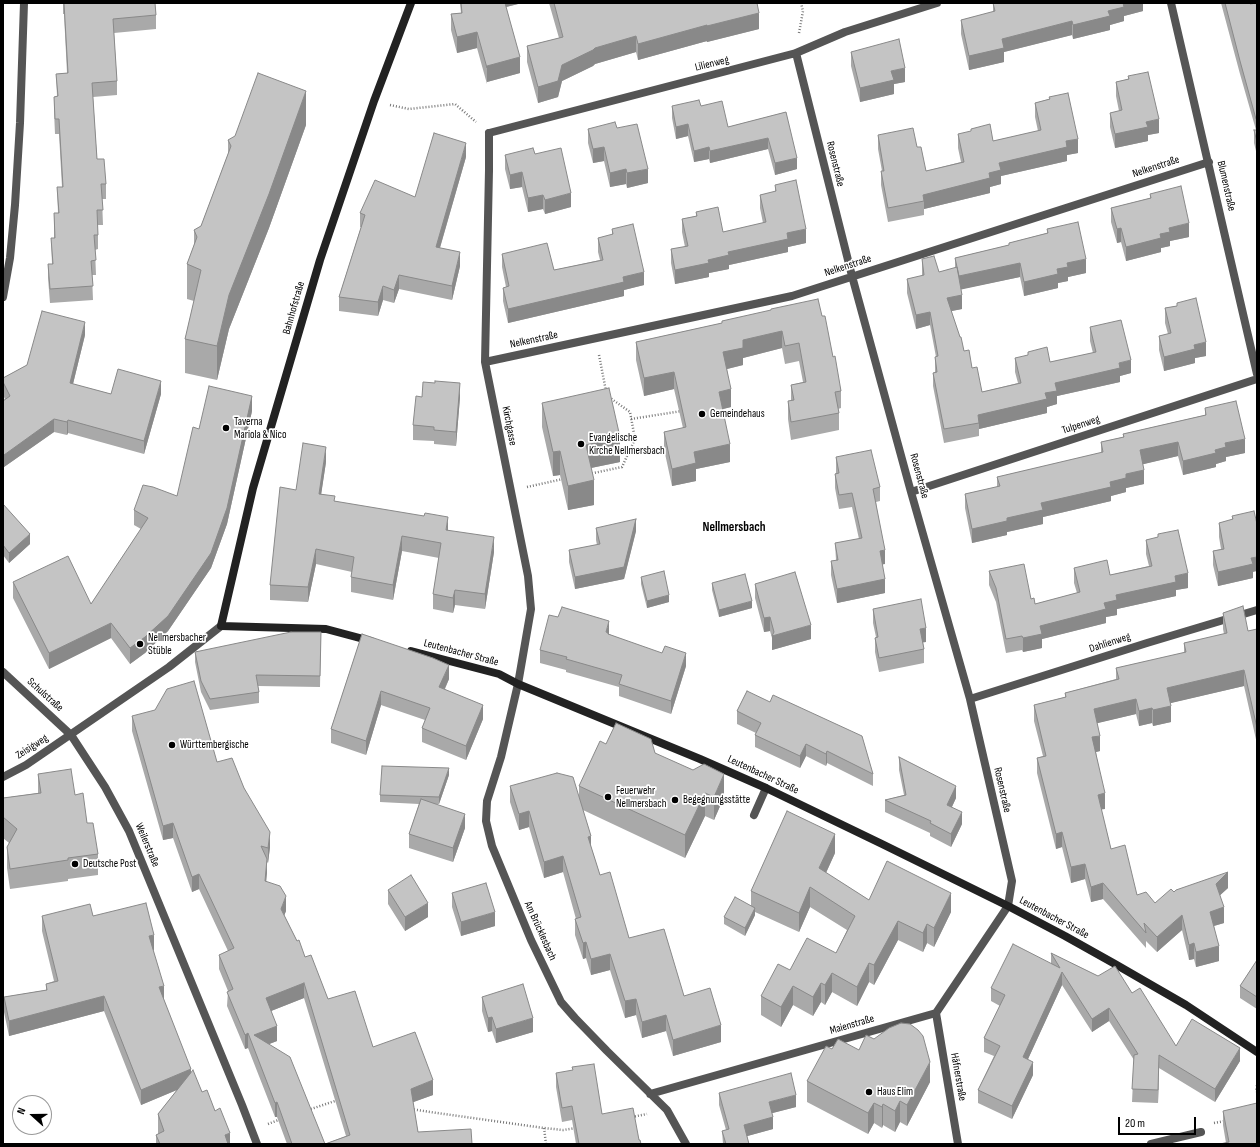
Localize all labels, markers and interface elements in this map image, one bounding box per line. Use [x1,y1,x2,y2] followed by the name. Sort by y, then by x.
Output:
[694,53,730,75] street label: Lilienweg
[823,140,847,188] street label: Rosenstraße
[1131,153,1181,181] street label: Nelkenstraße
[1214,160,1238,212] street label: Blumenstraße
[823,252,873,280] street label: Nelkenstraße
[280,280,308,336] street label: Bahnhofstraße
[509,328,559,352] street label: Nelkenstraße
[499,405,519,447] street label: Kirchgasse
[710,407,765,421] place label: Gemeindehaus
[697,409,707,419] marker: Gemeindehaus
[1060,413,1102,437] street label: Tulpenweg
[234,415,286,441] place label: Taverna Mariola & Nico
[221,423,231,433] marker: Taverna Mariola & Nico
[589,431,665,457] place label: Evangelische Kirche Nellmersbach
[576,439,586,449] marker: Evangelische Kirche Nellmersbach
[907,452,931,500] street label: Rosenstraße
[702,520,766,536] district label: Nellmersbach
[1088,630,1132,656] street label: Dahlienweg
[148,631,206,657] place label: Nellmersbacher Stüble
[422,637,500,669] street label: Leutenbacher Straße
[135,639,145,649] marker: Nellmersbacher Stüble
[24,675,66,715] street label: Schulstraße
[13,732,51,762] street label: Zeisigweg
[180,738,249,752] place label: Württembergische
[167,740,177,750] marker: Württembergische
[725,753,801,797] street label: Leutenbacher Straße
[990,766,1014,814] street label: Rosenstraße
[616,784,666,810] place label: Feuerwehr Nellmersbach
[603,792,613,802] marker: Feuerwehr Nellmersbach
[683,793,750,807] place label: Begegnungsstätte
[670,795,680,805] marker: Begegnungsstätte
[132,821,162,869] street label: Weilerstraße
[83,857,136,871] place label: Deutsche Post
[70,859,80,869] marker: Deutsche Post
[1017,894,1091,942] street label: Leutenbacher Straße
[521,899,559,963] street label: Am Brücklesbach
[828,1012,876,1038] street label: Maienstraße
[947,1052,969,1102] street label: Häfnerstraße
[877,1085,913,1099] place label: Haus Elim
[864,1087,874,1097] marker: Haus Elim
[12,1095,52,1135] north arrow
[14,1106,28,1116] text: N
[1120,1109,1198,1135] scale bar
[1125,1116,1145,1131] text: 20 m

